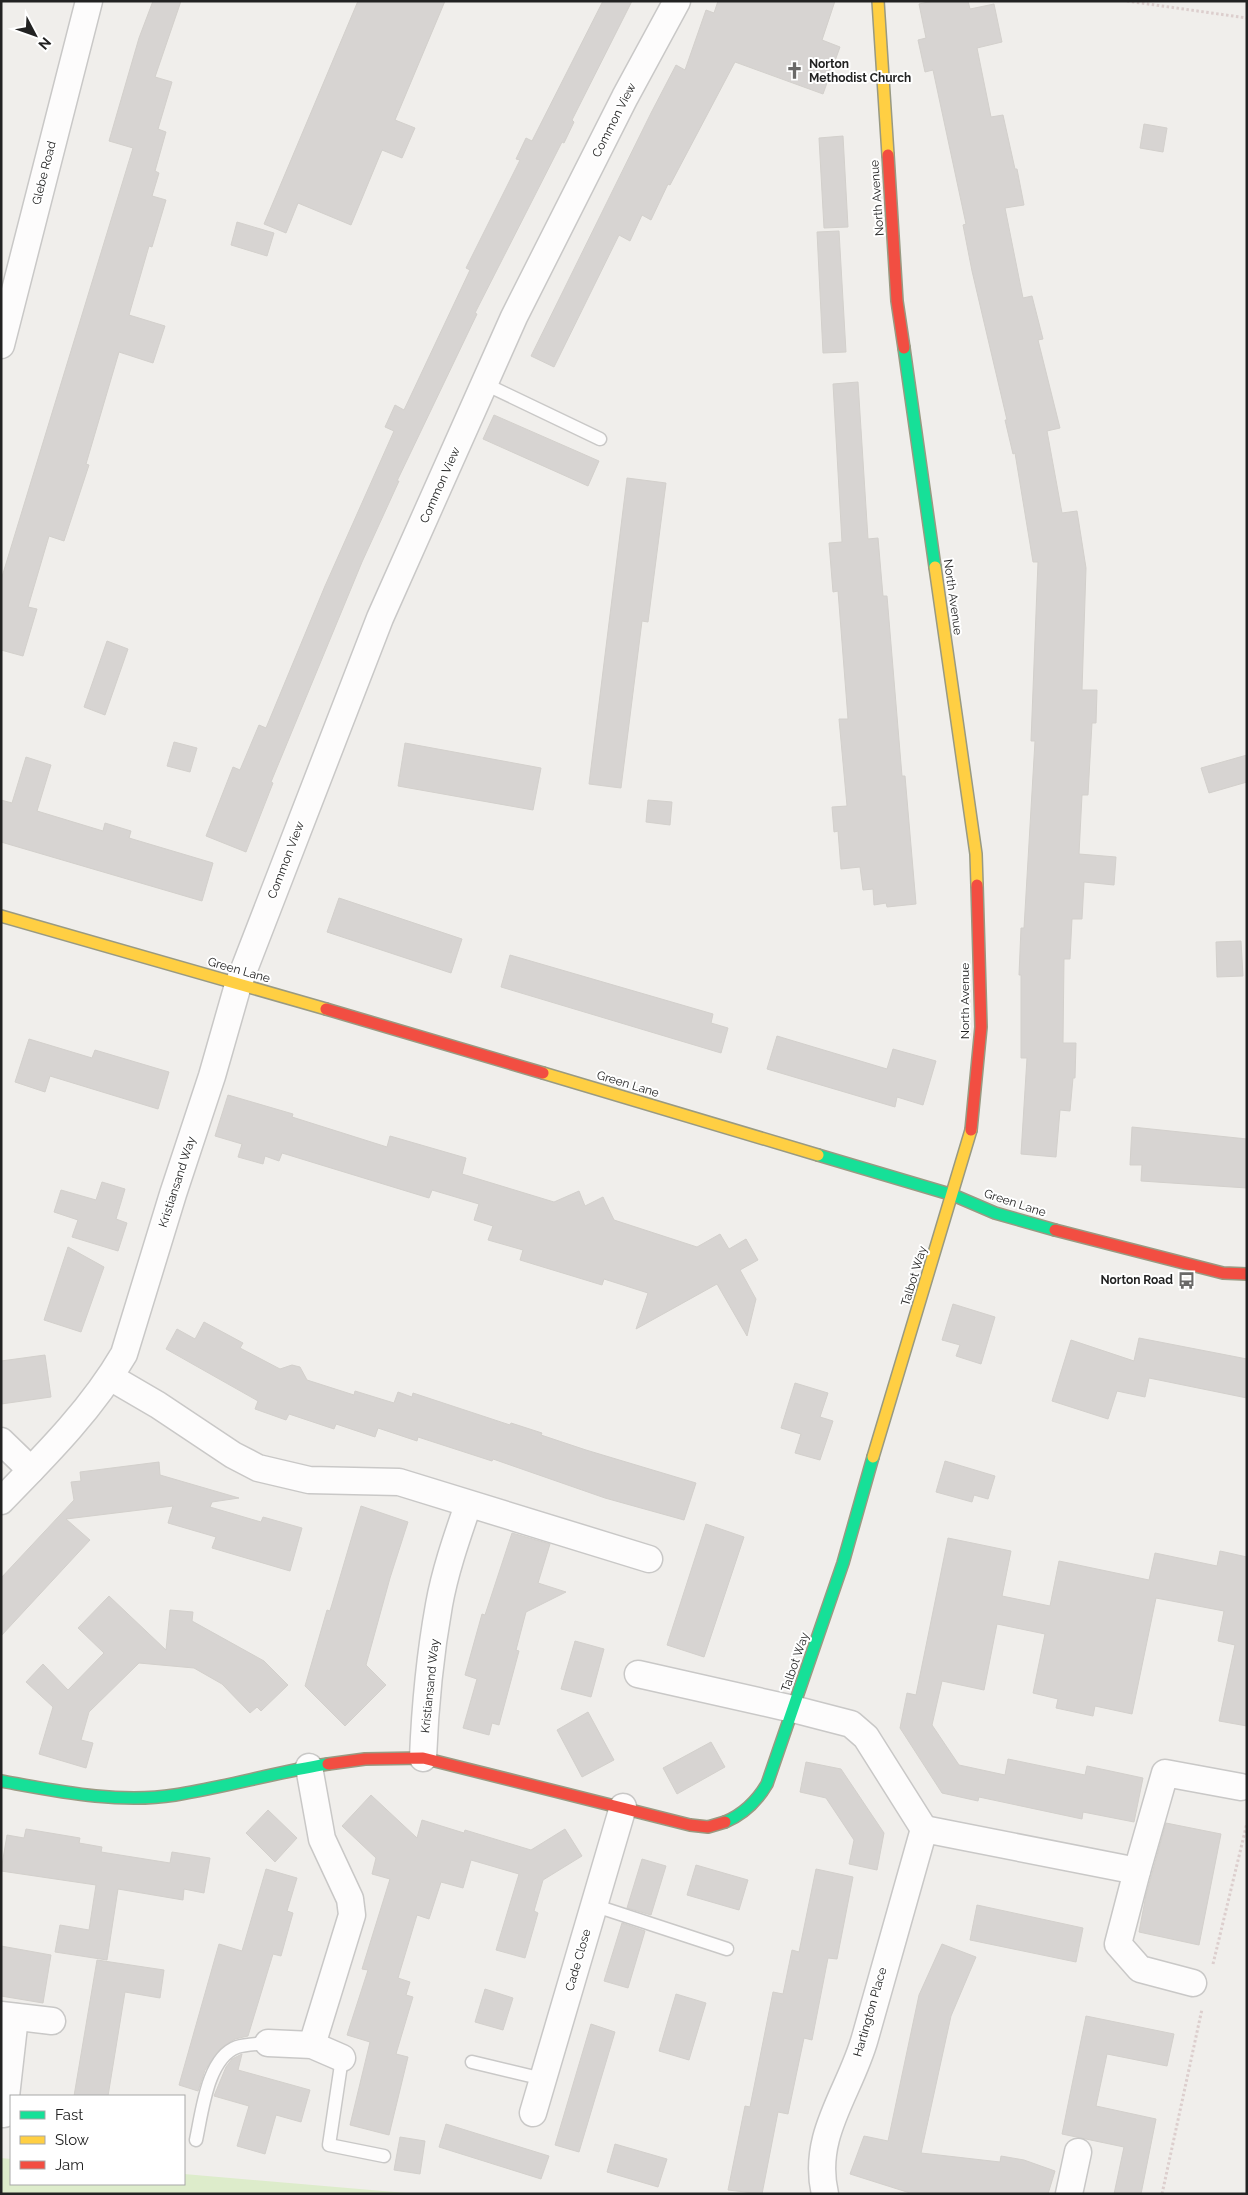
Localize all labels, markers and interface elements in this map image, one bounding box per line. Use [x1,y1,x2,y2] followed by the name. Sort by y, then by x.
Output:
[10,10,60,60] north arrow
[35,34,54,53] text: N
[809,57,911,85] place label: Norton Methodist Church
[785,61,805,81] church icon: Norton Methodist Church
[589,80,639,160] street label: Common View
[29,140,59,206] street label: Glebe Road
[867,159,887,237] street label: North Avenue
[417,445,463,525] street label: Common View
[941,558,965,636] street label: North Avenue
[265,819,307,901] street label: Common View
[206,954,272,986] street label: Green Lane
[958,963,972,1039] street label: North Avenue
[595,1068,661,1100] street label: Green Lane
[156,1134,198,1229] street label: Kristiansand Way
[982,1186,1048,1220] street label: Green Lane
[898,1244,930,1308] street label: Talbot Way
[1177,1270,1197,1290] bus stop icon: Norton Road
[1100,1273,1173,1287] place label: Norton Road
[778,1630,812,1693] street label: Talbot Way
[418,1638,442,1734] street label: Kristiansand Way
[562,1927,594,1993] street label: Cade Close
[851,1966,889,2058] street label: Hartington Place
[10,2095,185,2185] legend
[55,2106,83,2124] text: Fast
[55,2131,89,2149] text: Slow
[55,2156,84,2174] text: Jam

